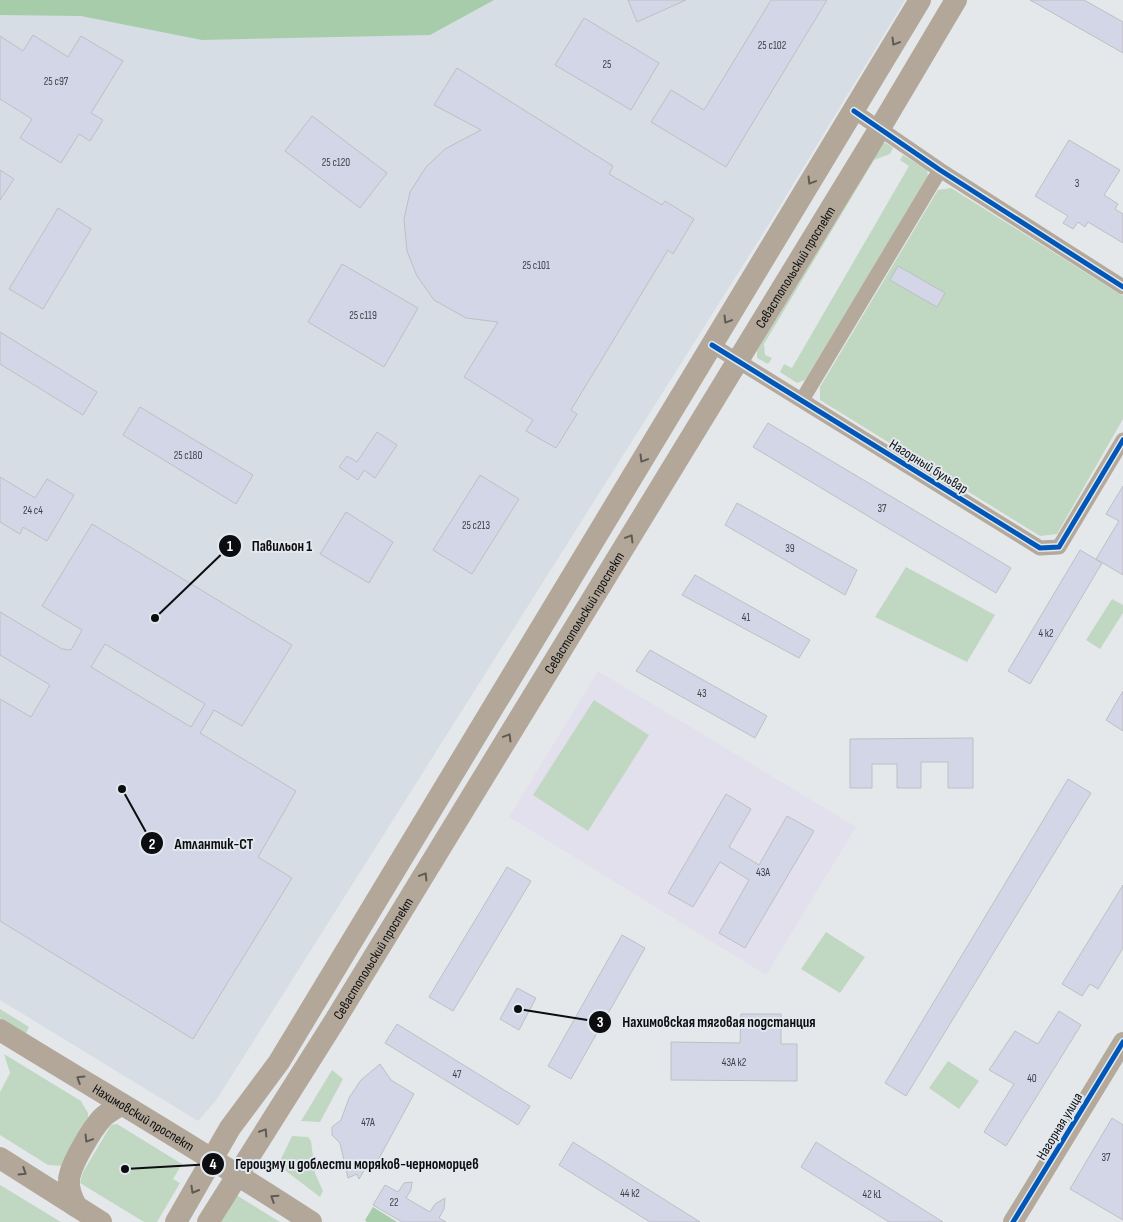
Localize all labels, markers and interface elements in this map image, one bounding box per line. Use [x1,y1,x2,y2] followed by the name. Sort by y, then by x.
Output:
[892,36,902,45] one-way arrow
[758,39,787,52] house number: 25 с102
[603,58,611,71] house number: 25
[44,75,69,88] house number: 25 с97
[322,156,350,169] house number: 25 с120
[807,175,817,184] one-way arrow
[1075,177,1080,190] house number: 3
[752,203,839,331] street label: Севастопольский проспект
[522,259,550,272] house number: 25 с101
[349,309,377,322] house number: 25 с119
[723,314,733,323] one-way arrow
[886,435,971,497] street label: Нагорный бульвар
[174,449,202,462] house number: 25 с180
[640,454,650,463] one-way arrow
[877,502,887,515] house number: 37
[23,504,43,517] house number: 24 с4
[462,519,490,532] house number: 25 с213
[217,531,323,561] callout: Павильон 1
[623,535,633,544] one-way arrow
[227,537,233,556] text: 1
[252,537,312,556] text: Павильон 1
[785,542,795,555] house number: 39
[541,549,628,677] street label: Севастопольский проспект
[742,611,750,624] house number: 41
[1038,627,1054,640] house number: 4 к2
[697,687,707,700] house number: 43
[502,733,512,742] one-way arrow
[140,828,263,858] callout: Атлантик-СТ
[149,835,155,854] text: 2
[174,835,254,854] text: Атлантик-СТ
[756,866,770,879] house number: 43А
[417,872,427,881] one-way arrow
[330,894,417,1023] street label: Севастопольский проспект
[587,1007,825,1037] callout: Нахимовская тяговая подстанция
[597,1013,604,1032] text: 3
[622,1013,816,1032] text: Нахимовская тяговая подстанция
[722,1056,747,1069] house number: 43А к2
[453,1068,462,1081] house number: 47
[1027,1072,1037,1085] house number: 40
[76,1076,85,1086] one-way arrow
[89,1080,197,1155] street label: Нахимовский проспект
[1033,1090,1086,1163] street label: Нагорная улица
[361,1116,375,1129] house number: 47А
[257,1129,267,1138] one-way arrow
[85,1134,95,1143] one-way arrow
[200,1149,489,1179] callout: Героизму и доблести моряков-черноморцев
[1101,1151,1111,1164] house number: 37
[210,1155,217,1174] text: 4
[235,1155,479,1174] text: Героизму и доблести моряков-черноморцев
[17,1166,26,1176] one-way arrow
[190,1185,200,1194] one-way arrow
[620,1187,640,1200] house number: 44 к2
[863,1188,882,1201] house number: 42 к1
[270,1194,279,1204] one-way arrow
[389,1196,399,1209] house number: 22

